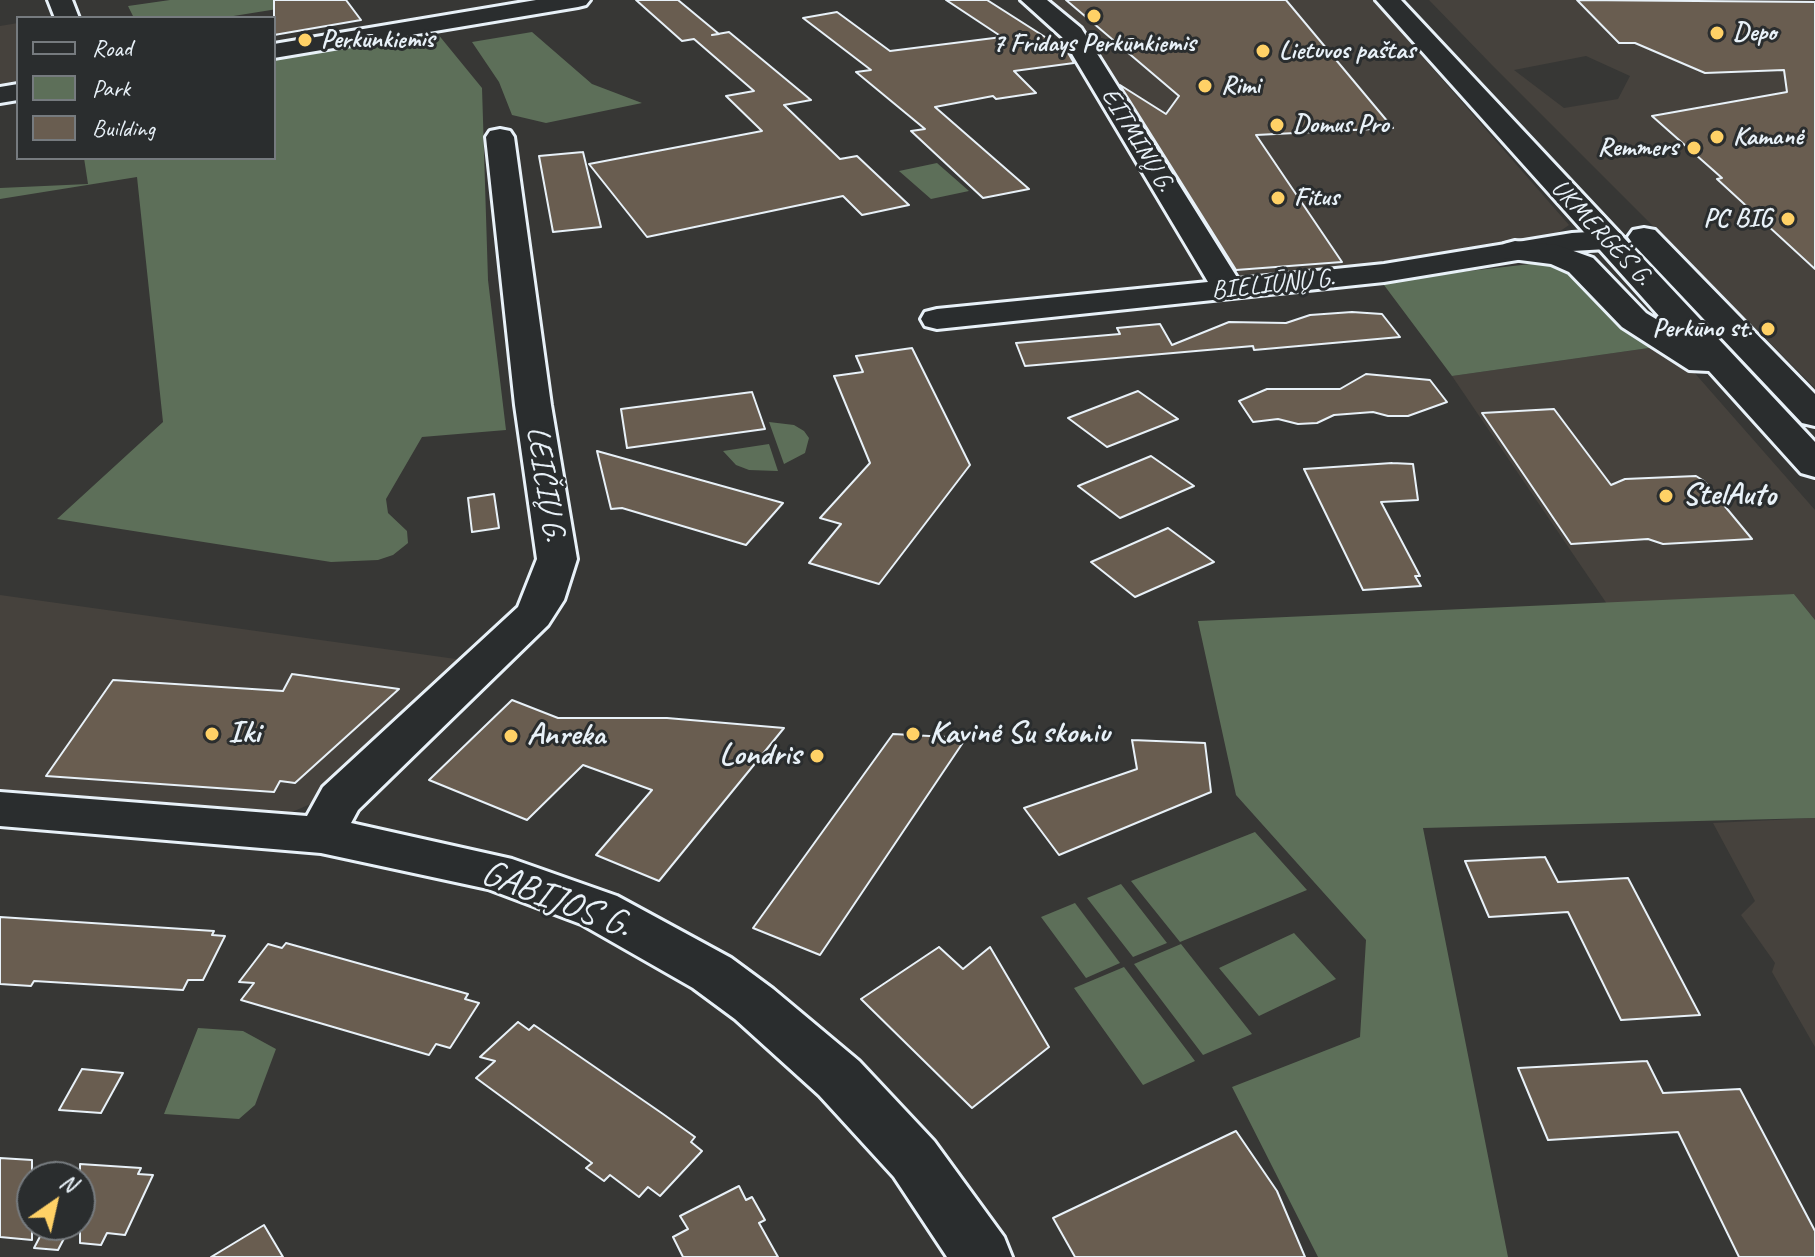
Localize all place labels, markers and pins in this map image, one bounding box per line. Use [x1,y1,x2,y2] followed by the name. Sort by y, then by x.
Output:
[1085,7,1103,25] marker: 7 Fridays Perkūnkiemis
[1733,17,1776,49] place label: Depo
[321,24,434,56] place label: Perkūnkiemis
[1708,24,1726,42] marker: Depo
[992,28,1196,60] place label: 7 Fridays Perkūnkiemis
[296,31,314,49] marker: Perkūnkiemis
[1279,35,1415,67] place label: Lietuvos paštas
[1254,42,1272,60] marker: Lietuvos paštas
[1221,70,1260,102] place label: Rimi
[1196,77,1214,95] marker: Rimi
[1293,109,1389,141] place label: Domus Pro
[1268,116,1286,134] marker: Domus Pro
[1733,121,1803,153] place label: Kamanė
[1708,128,1726,146] marker: Kamanė
[1598,132,1678,164] place label: Remmers
[1685,139,1703,157] marker: Remmers
[1294,182,1339,214] place label: Fitus
[1269,189,1287,207] marker: Fitus
[1704,203,1772,235] place label: PC BIG
[1779,210,1797,228] marker: PC BIG
[1652,313,1752,345] place label: Perkūno st.
[1759,320,1777,338] marker: Perkūno st.
[1682,477,1776,515] place label: StelAuto
[1657,487,1675,505] marker: StelAuto
[228,715,260,753] place label: Iki
[929,715,1110,753] place label: Kavinė Su skoniu
[527,717,605,755] place label: Anreka
[203,725,221,743] marker: Iki
[904,725,922,743] marker: Kavinė Su skoniu
[502,727,520,745] marker: Anreka
[719,737,801,775] place label: Londris
[808,747,826,765] marker: Londris

